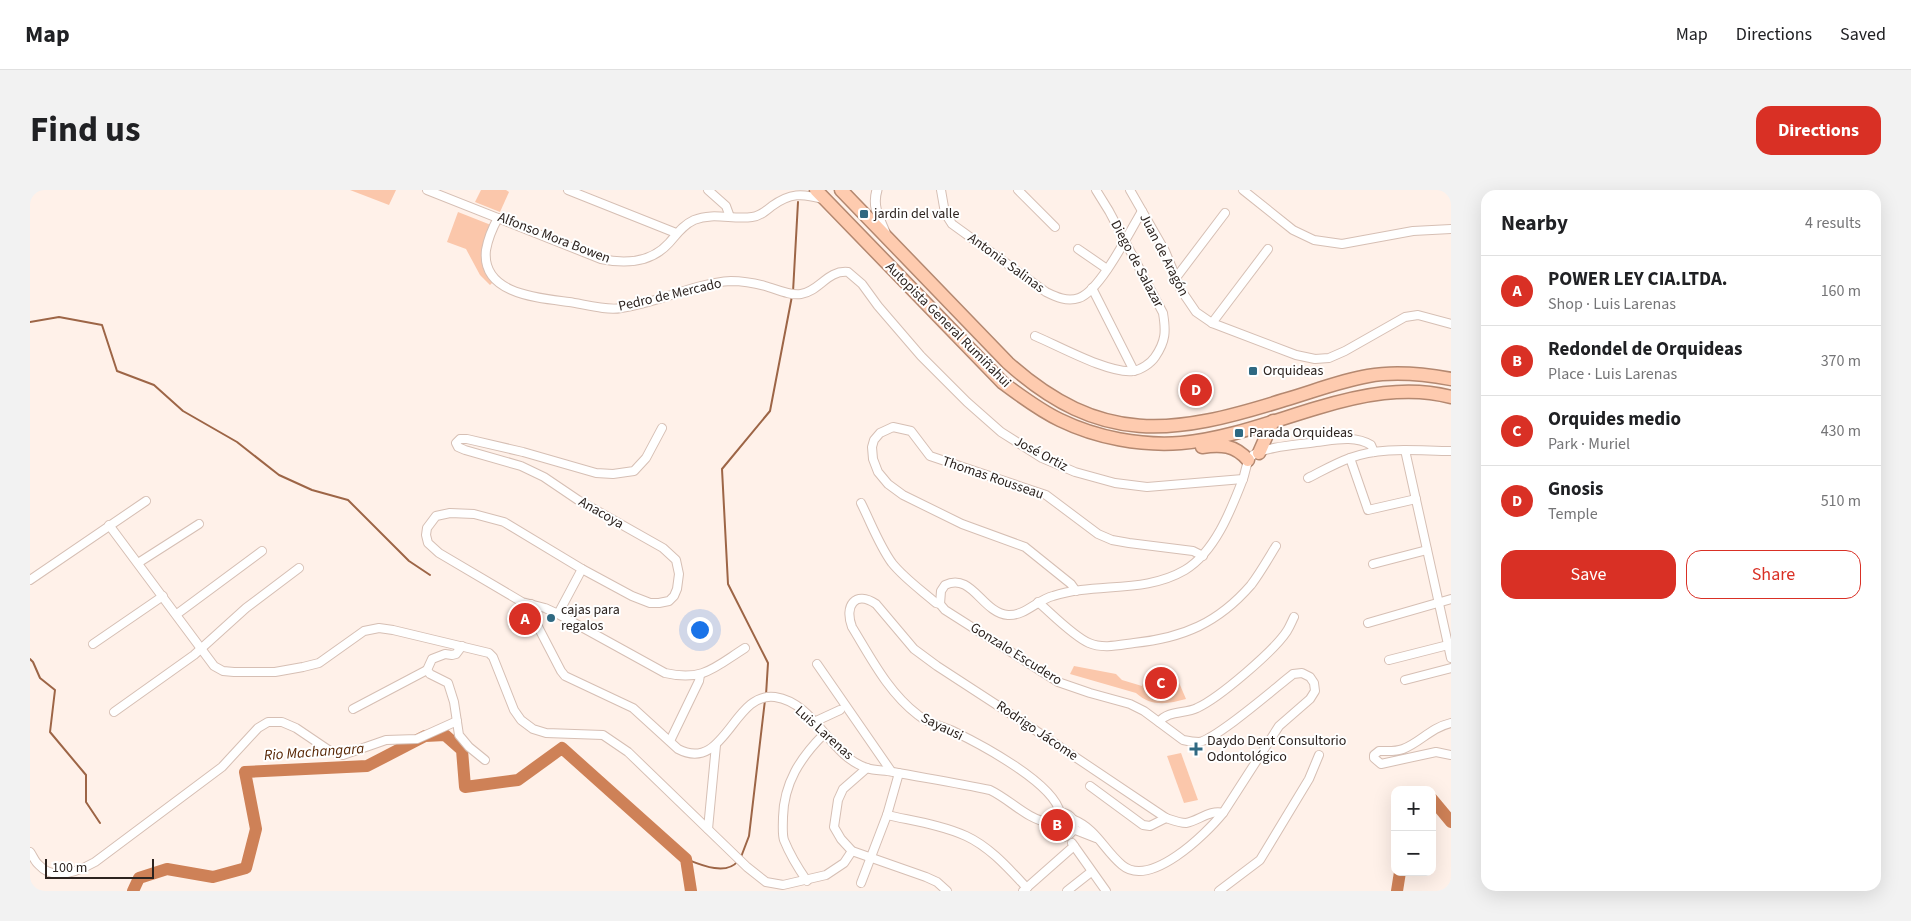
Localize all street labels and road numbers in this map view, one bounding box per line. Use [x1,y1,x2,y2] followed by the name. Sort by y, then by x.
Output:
[495,207,613,269] street label: Alfonso Mora Bowen
[1135,210,1193,300] street label: Juan de Aragón
[1106,217,1169,311] street label: Diego de Salazar
[964,228,1049,298] street label: Antonia Salinas
[881,258,1015,392] street label: Autopista General Rumiñahui
[616,273,724,317] street label: Pedro de Mercado
[1011,432,1071,477] street label: José Ortiz
[940,451,1046,505] street label: Thomas Rousseau
[575,492,627,534] street label: Anacoya
[966,618,1066,690] street label: Gonzalo Escudero
[992,696,1082,766] street label: Rodrigo Jácome
[790,701,858,765] street label: Luis Larenas
[917,708,967,746] street label: Sayausi

